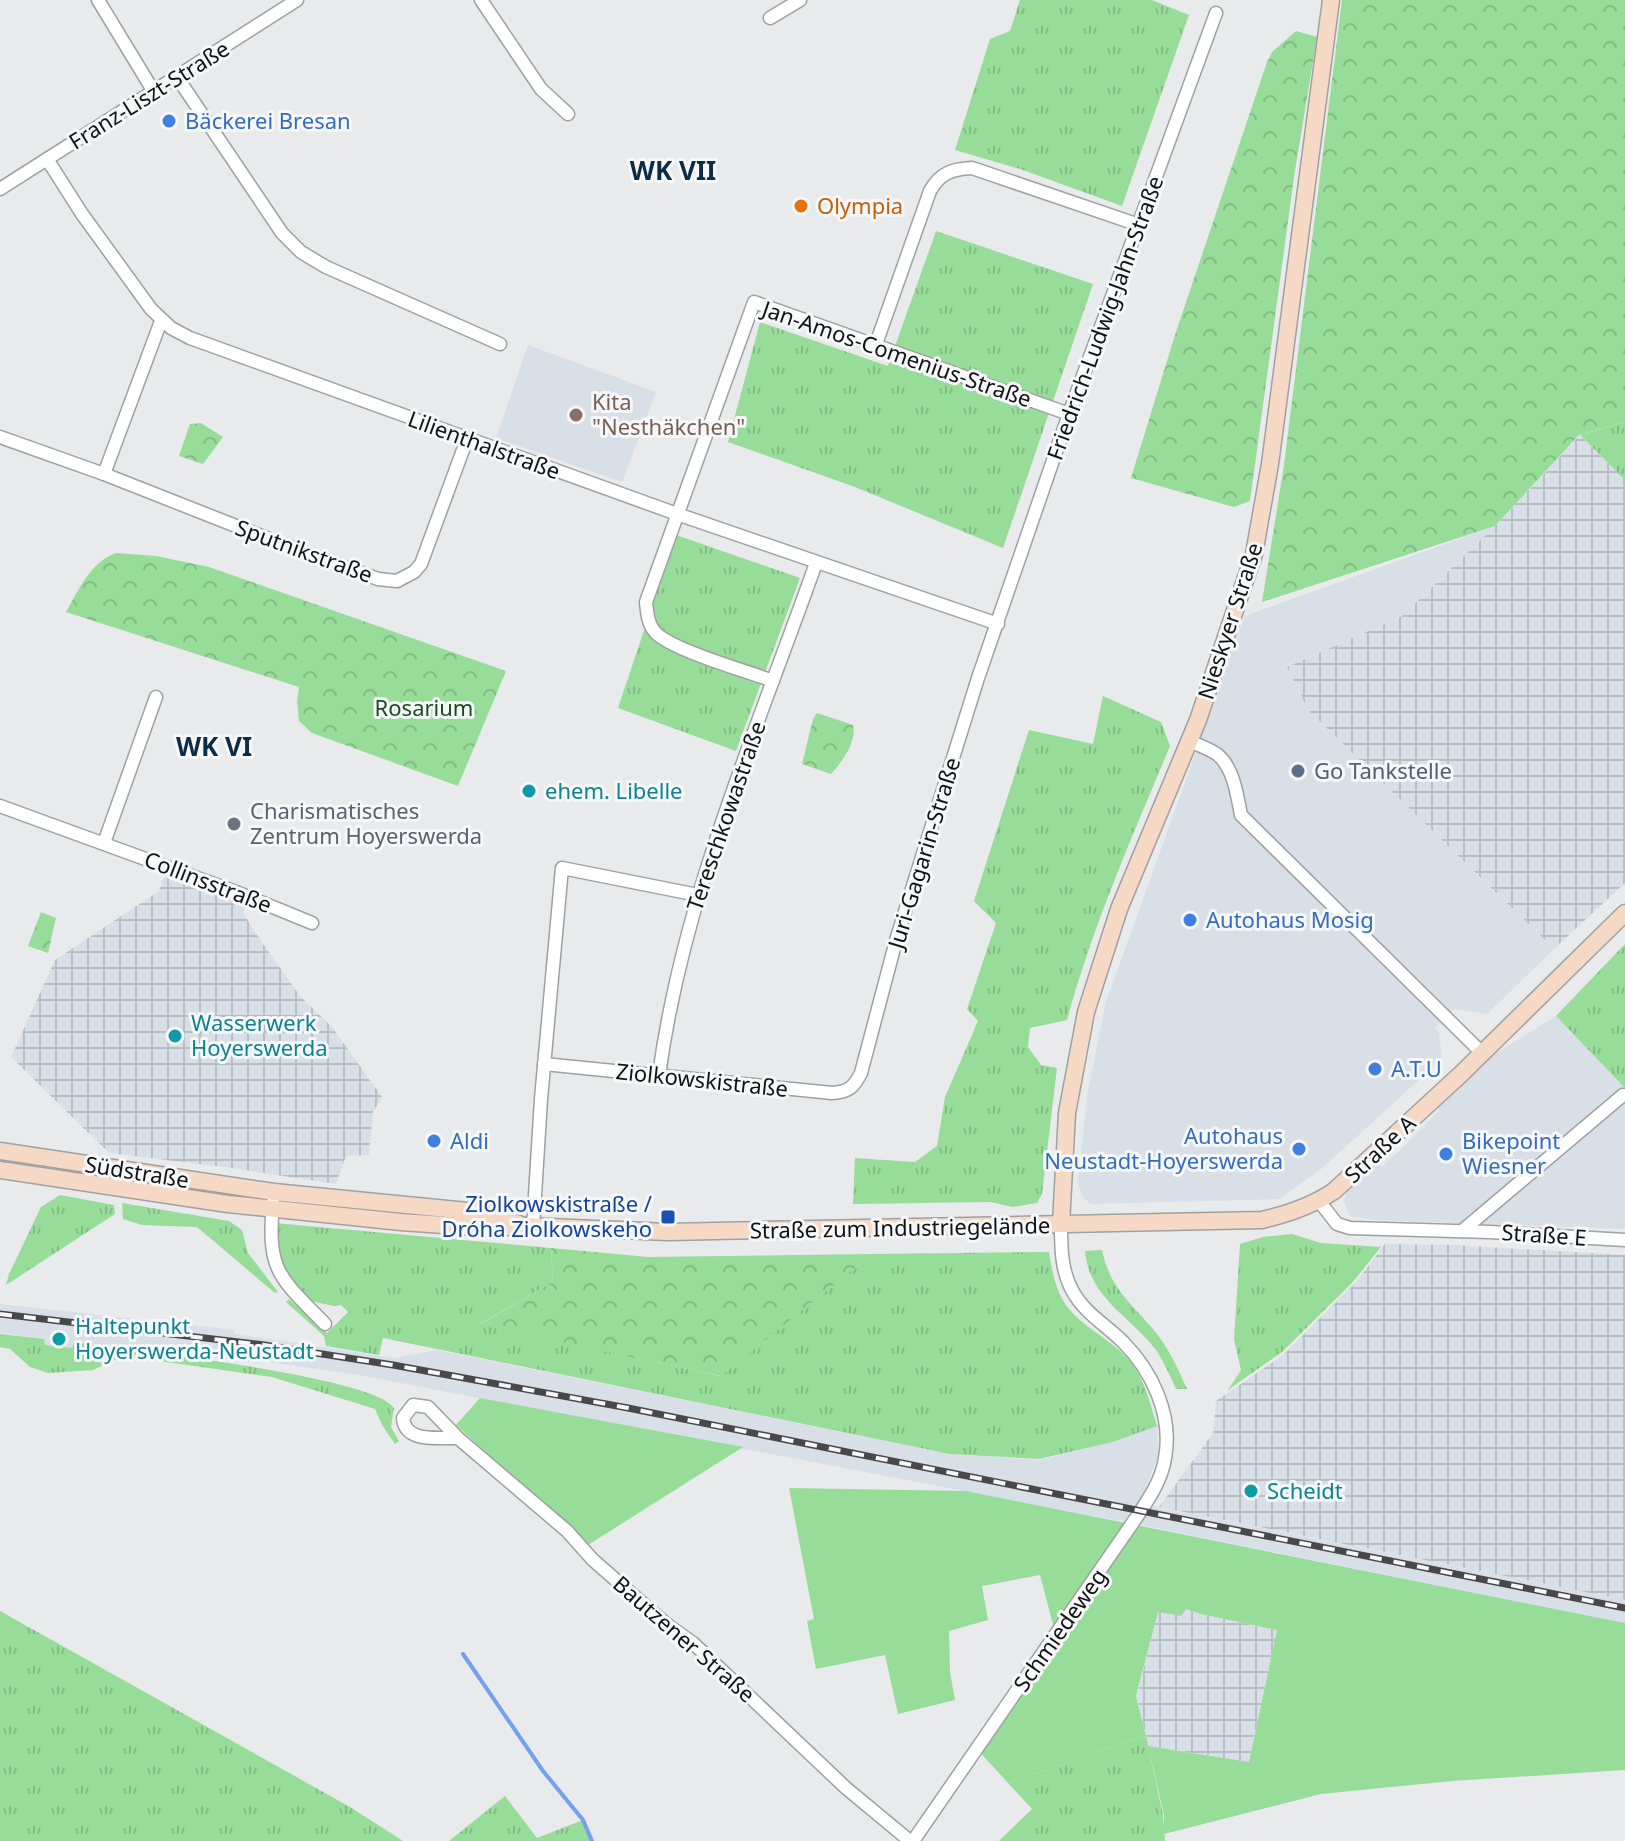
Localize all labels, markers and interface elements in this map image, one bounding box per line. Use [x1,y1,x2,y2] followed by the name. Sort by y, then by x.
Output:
[63,33,234,156] street label: Franz-Liszt-Straße
[185,105,351,135] place label: Bäckerei Bresan
[160,112,178,130] marker: Bäckerei Bresan
[630,152,716,188] district label: WK VII
[1039,171,1170,464] street label: Friedrich-Ludwig-Jahn-Straße
[817,190,903,220] place label: Olympia
[792,197,810,215] marker: Olympia
[757,292,1036,413] street label: Jan-Amos-Comenius-Straße
[592,386,745,441] place label: Kita "Nesthäkchen"
[404,403,565,485] street label: Lilienthalstraße
[567,406,585,424] marker: Kita "Nesthäkchen"
[232,511,377,589] street label: Sputnikstraße
[1190,539,1268,703] street label: Nieskyer Straße
[375,692,473,722] park label: Rosarium
[679,717,772,915] street label: Tereschkowastraße
[176,728,252,764] district label: WK VI
[879,753,966,954] street label: Juri-Gagarin-Straße
[1314,755,1452,785] place label: Go Tankstelle
[1289,762,1307,780] marker: Go Tankstelle
[545,775,683,805] place label: ehem. Libelle
[520,782,538,800] marker: ehem. Libelle
[250,795,482,850] place label: Charismatisches Zentrum Hoyerswerda
[225,815,243,833] marker: Charismatisches Zentrum Hoyerswerda
[140,843,276,919] street label: Collinsstraße
[1206,904,1374,934] place label: Autohaus Mosig
[1181,911,1199,929] marker: Autohaus Mosig
[191,1007,328,1062] place label: Wasserwerk Hoyerswerda
[166,1027,184,1045] marker: Wasserwerk Hoyerswerda
[1391,1053,1442,1083] place label: A.T.U
[615,1055,790,1103] street label: Ziolkowskistraße
[1366,1060,1384,1078] marker: A.T.U
[1337,1107,1422,1189] street label: Straße A
[1044,1120,1283,1175] place label: Autohaus Neustadt-Hoyerswerda
[450,1125,489,1155] place label: Aldi
[1462,1125,1560,1180] place label: Bikepoint Wiesner
[425,1132,443,1150] marker: Aldi
[1290,1140,1308,1158] marker: Autohaus Neustadt-Hoyerswerda
[1437,1145,1455,1163] marker: Bikepoint Wiesner
[83,1148,191,1194] street label: Südstraße
[442,1188,652,1243] place label: Ziolkowskistraße / Dróha Ziolkowskeho
[659,1208,677,1226] marker: Ziolkowskistraße / Dróha Ziolkowskeho
[749,1209,1051,1245] street label: Straße zum Industriegelände
[1500,1216,1588,1252] street label: Straße E
[75,1310,314,1365] place label: Haltepunkt Hoyerswerda-Neustadt
[50,1330,68,1348] marker: Haltepunkt Hoyerswerda-Neustadt
[1267,1475,1343,1505] place label: Scheidt
[1242,1482,1260,1500] marker: Scheidt
[1006,1562,1113,1697] street label: Schmiedeweg
[607,1568,762,1708] street label: Bautzener Straße

